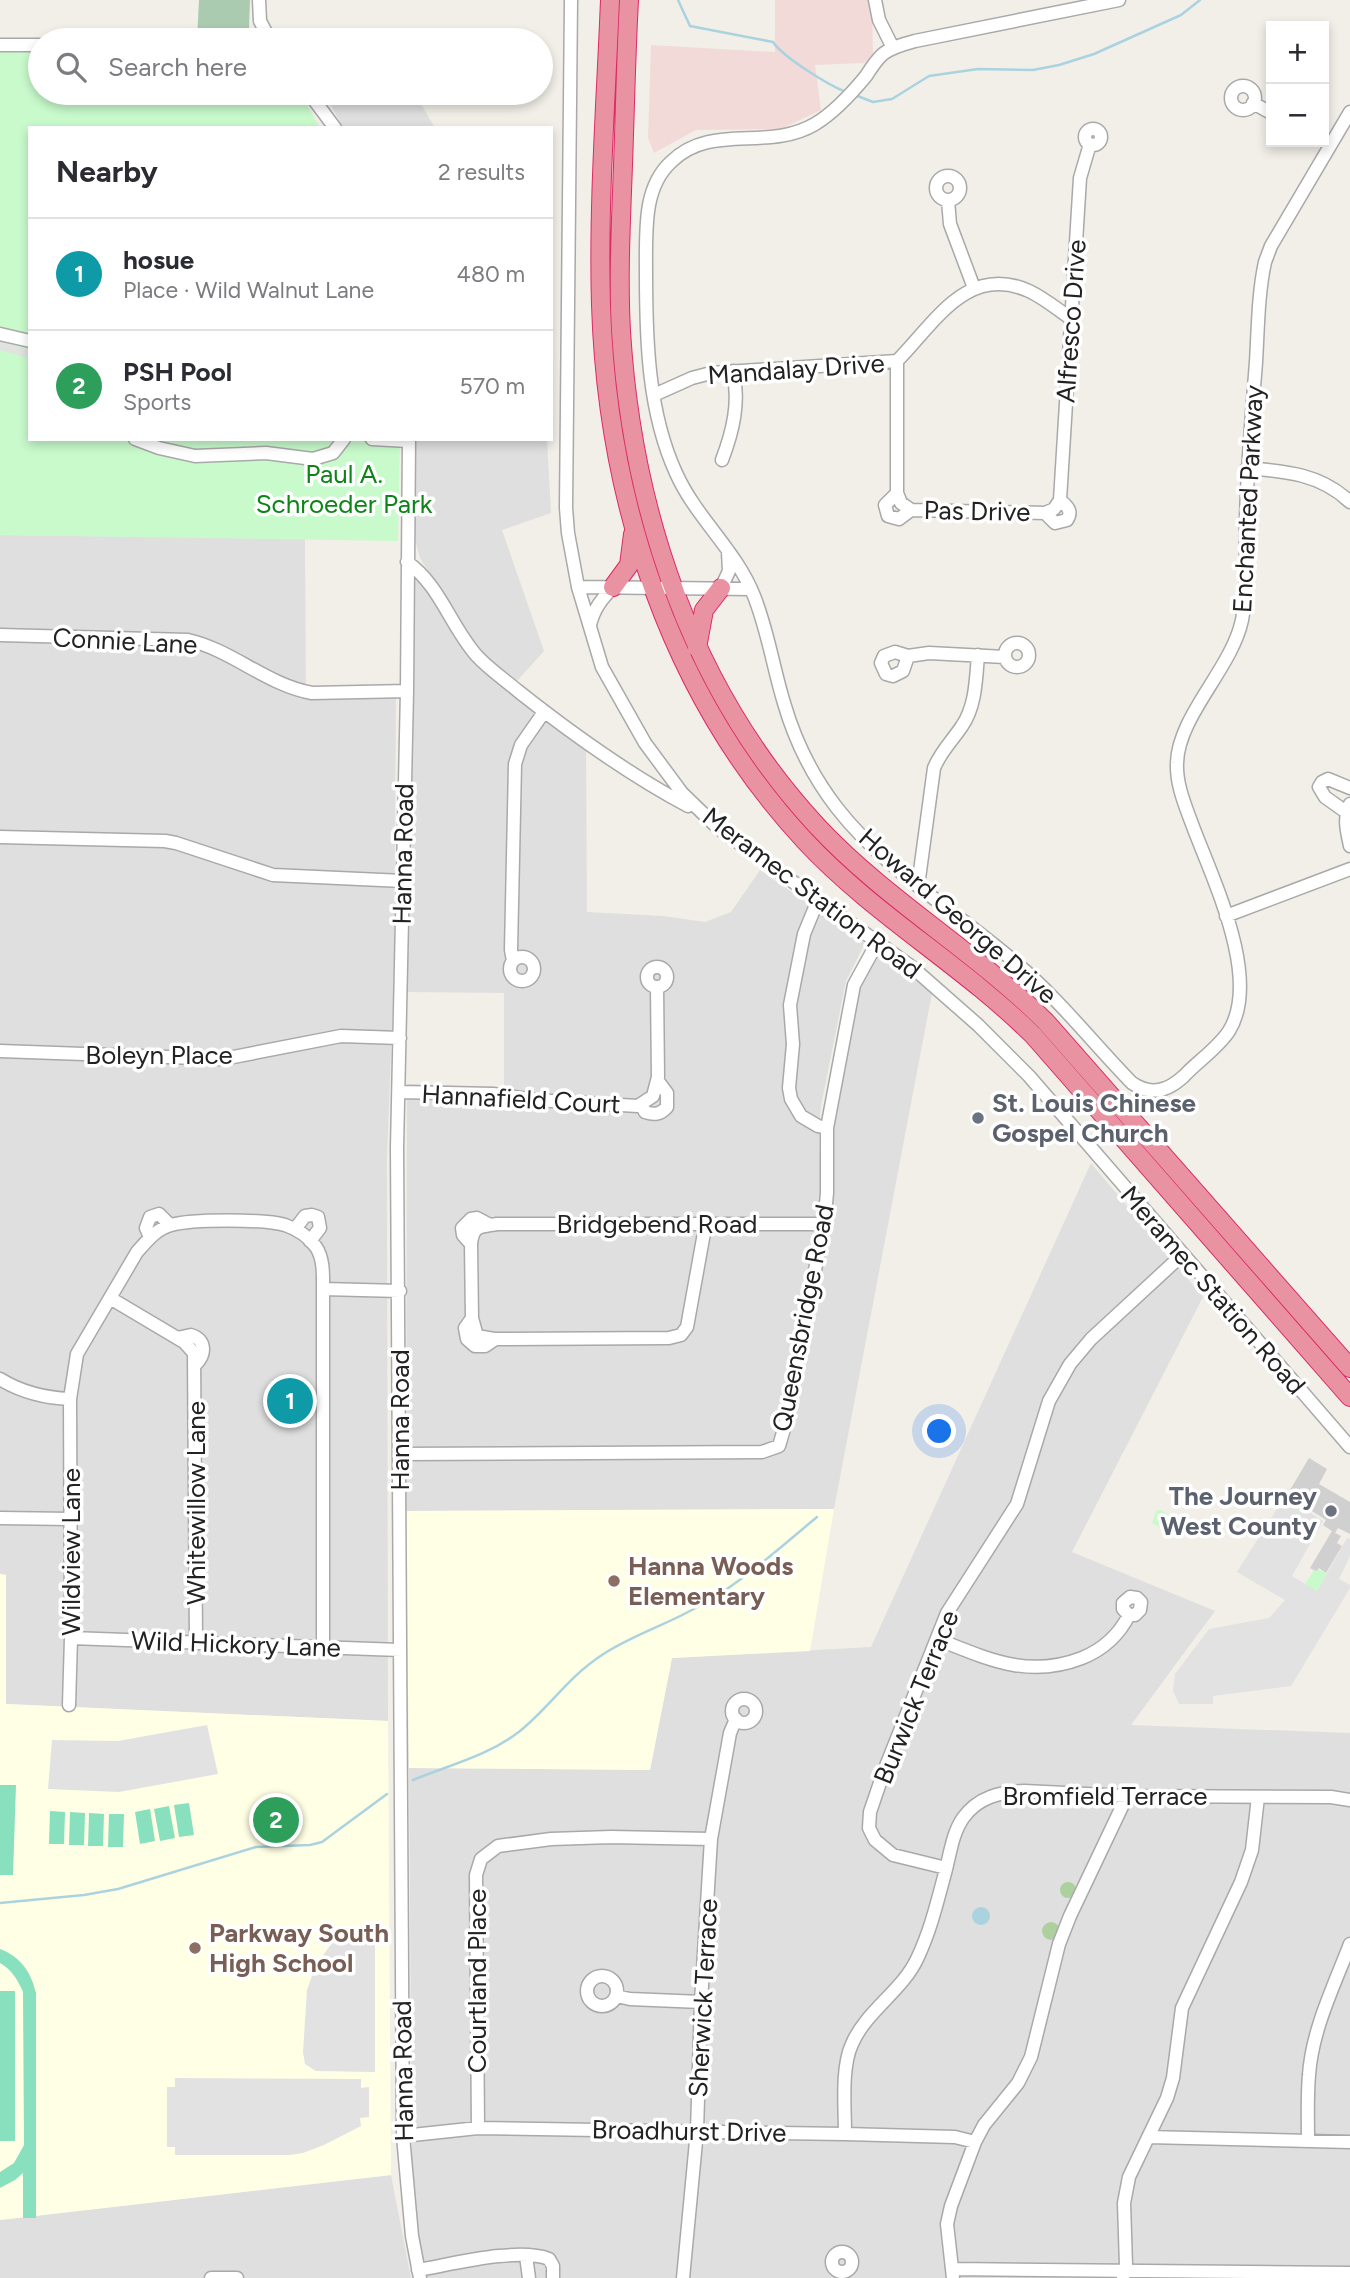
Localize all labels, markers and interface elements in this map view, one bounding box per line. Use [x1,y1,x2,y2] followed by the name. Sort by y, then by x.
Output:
[1266,21,1329,147] map controls
[1266,21,1329,84] button: +
[28,28,553,105] search box
[52,48,90,86] icon: search
[108,51,247,83] text: Search here
[1266,84,1329,147] button: −
[56,153,158,190] text: Nearby
[438,158,525,186] text: 2 results
[1049,238,1093,404] street label: Alfresco Drive
[123,244,194,276] text: hosue
[74,260,84,288] text: 1
[457,260,525,288] text: 480 m
[123,276,374,304] text: Place · Wild Walnut Lane
[706,347,886,391] street label: Mandalay Drive
[123,356,232,388] text: PSH Pool
[72,372,86,400] text: 2
[459,372,525,400] text: 570 m
[1226,384,1270,614] street label: Enchanted Parkway
[123,388,191,416] text: Sports
[256,458,433,520] park label: Paul A. Schroeder Park
[923,494,1031,528] street label: Pas Drive
[52,621,198,661] street label: Connie Lane
[386,783,420,925] street label: Hanna Road
[696,800,928,986] street label: Meramec Station Road
[852,821,1064,1011] street label: Howard George Drive
[85,1039,233,1071] street label: Boleyn Place
[421,1078,621,1120] street label: Hannafield Court
[992,1087,1196,1149] place label: St. Louis Chinese Gospel Church
[970,1110,986,1126] marker: St. Louis Chinese Gospel Church
[1114,1179,1312,1401] street label: Meramec Station Road
[765,1202,841,1434] street label: Queensbridge Road
[557,1208,757,1240] street label: Bridgebend Road
[384,1349,416,1491] street label: Hanna Road
[267,1375,313,1427] pin: 1
[180,1401,212,1605] street label: Whitewillow Lane
[922,1414,956,1448] your location
[55,1468,87,1636] street label: Wildview Lane
[1160,1480,1317,1542] place label: The Journey West County
[1323,1503,1339,1519] marker: The Journey West County
[628,1550,793,1612] place label: Hanna Woods Elementary
[606,1573,622,1589] marker: Hanna Woods Elementary
[867,1605,965,1789] street label: Burwick Terrace
[131,1624,341,1664] street label: Wild Hickory Lane
[1002,1780,1208,1812] street label: Bromfield Terrace
[253,1794,299,1846] pin: 2
[461,1889,493,2073] street label: Courtland Place
[682,1898,724,2098] street label: Sherwick Terrace
[209,1917,389,1979] place label: Parkway South High School
[187,1940,203,1956] marker: Parkway South High School
[386,2000,420,2142] street label: Hanna Road
[591,2113,787,2149] street label: Broadhurst Drive

